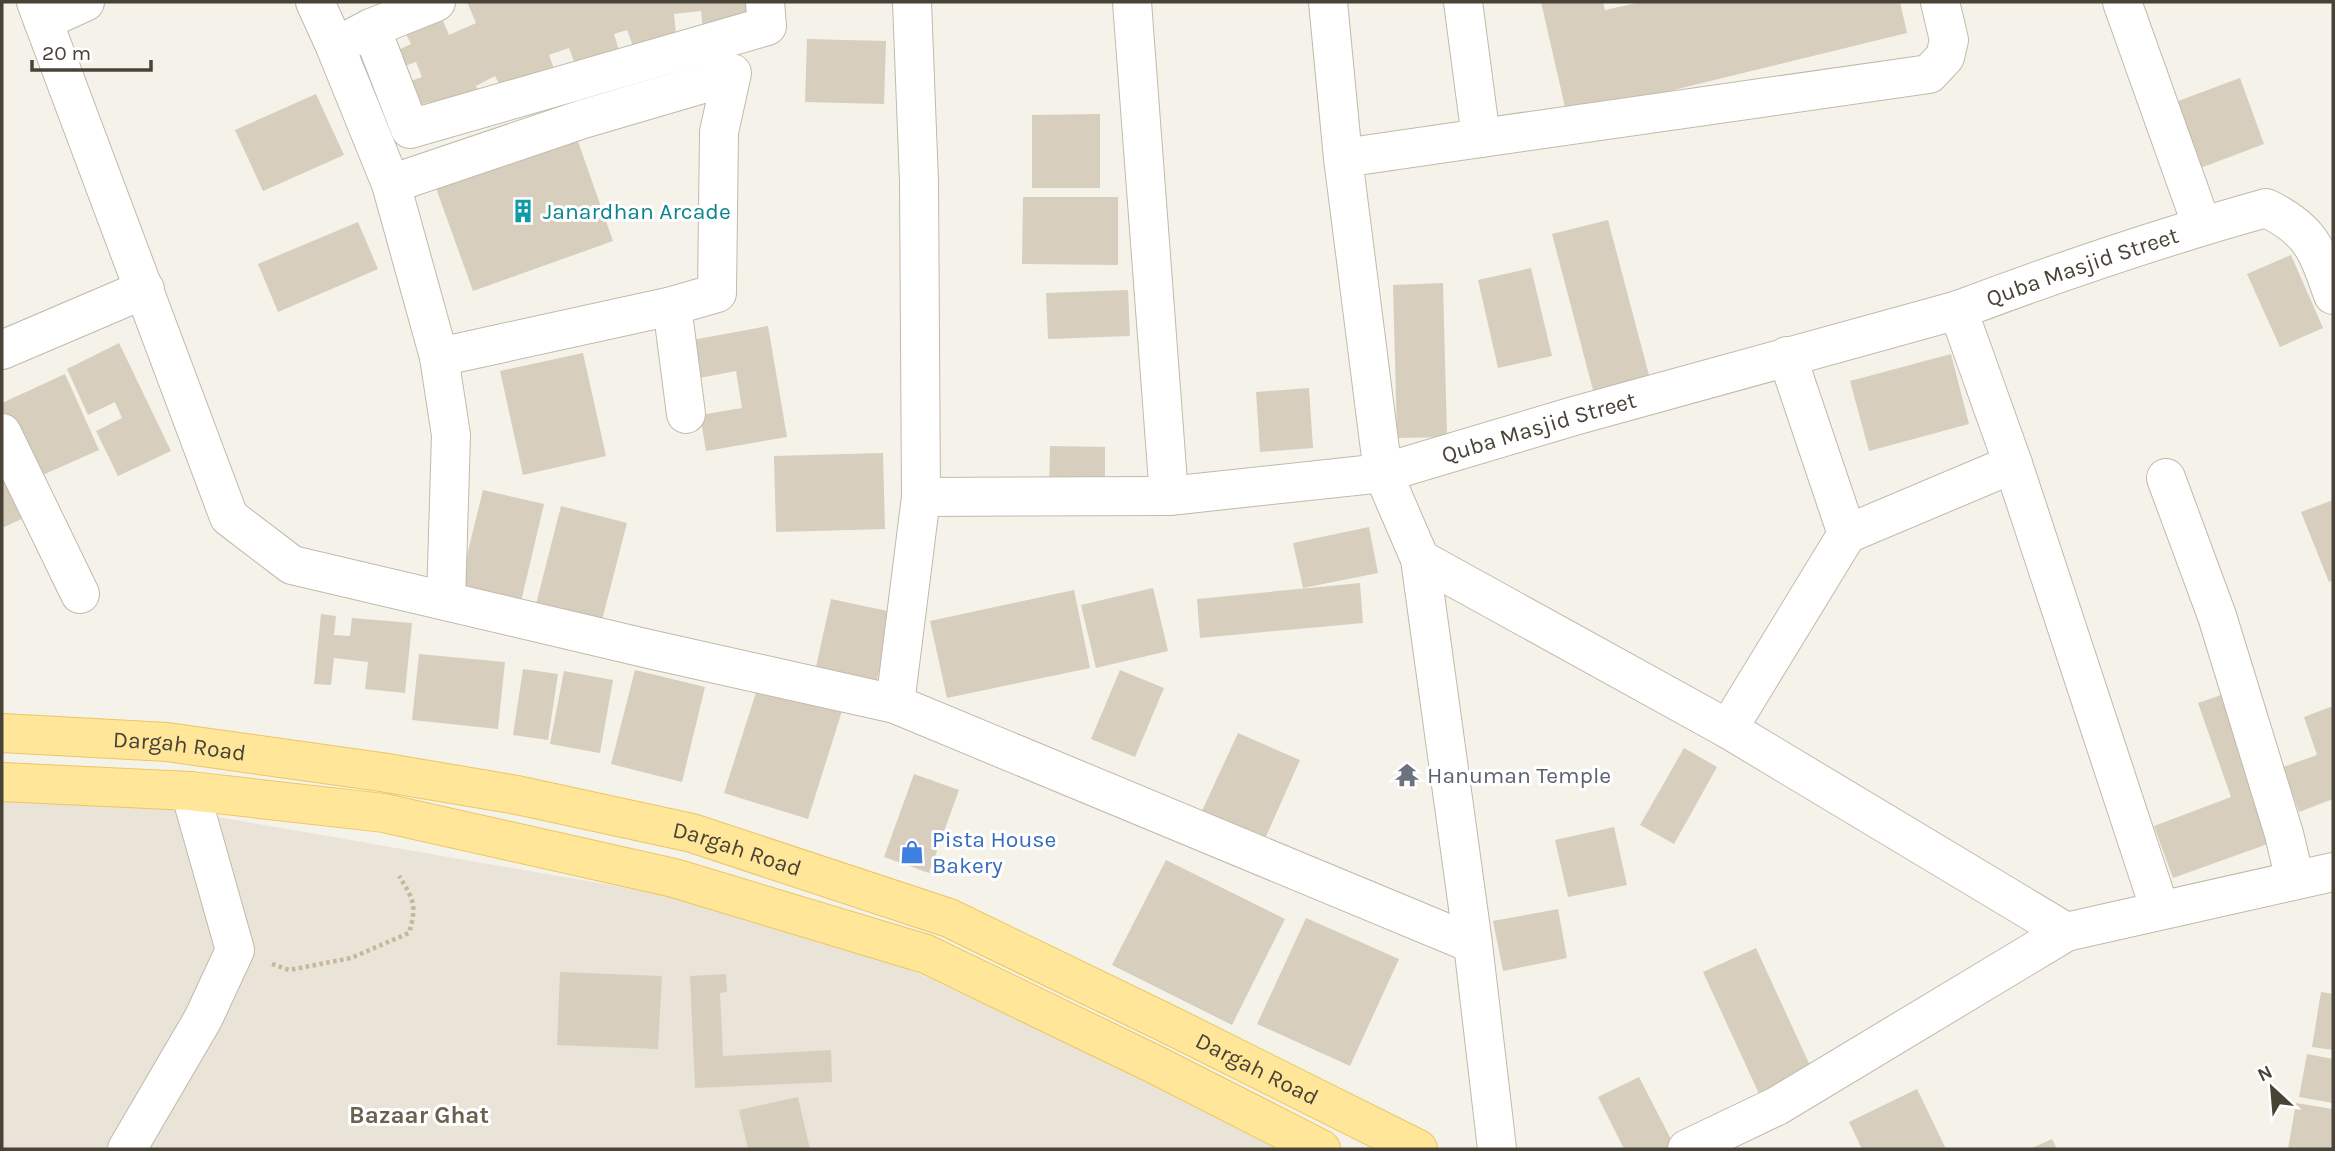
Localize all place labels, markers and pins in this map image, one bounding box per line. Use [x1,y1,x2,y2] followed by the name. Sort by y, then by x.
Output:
[509,197,537,225] building icon: Janardhan Arcade
[543,198,731,225] place label: Janardhan Arcade
[1393,761,1421,789] temple icon: Hanuman Temple
[1427,762,1611,789] place label: Hanuman Temple
[932,826,1056,879] place label: Pista House Bakery
[898,838,926,866] shop icon: Pista House Bakery

